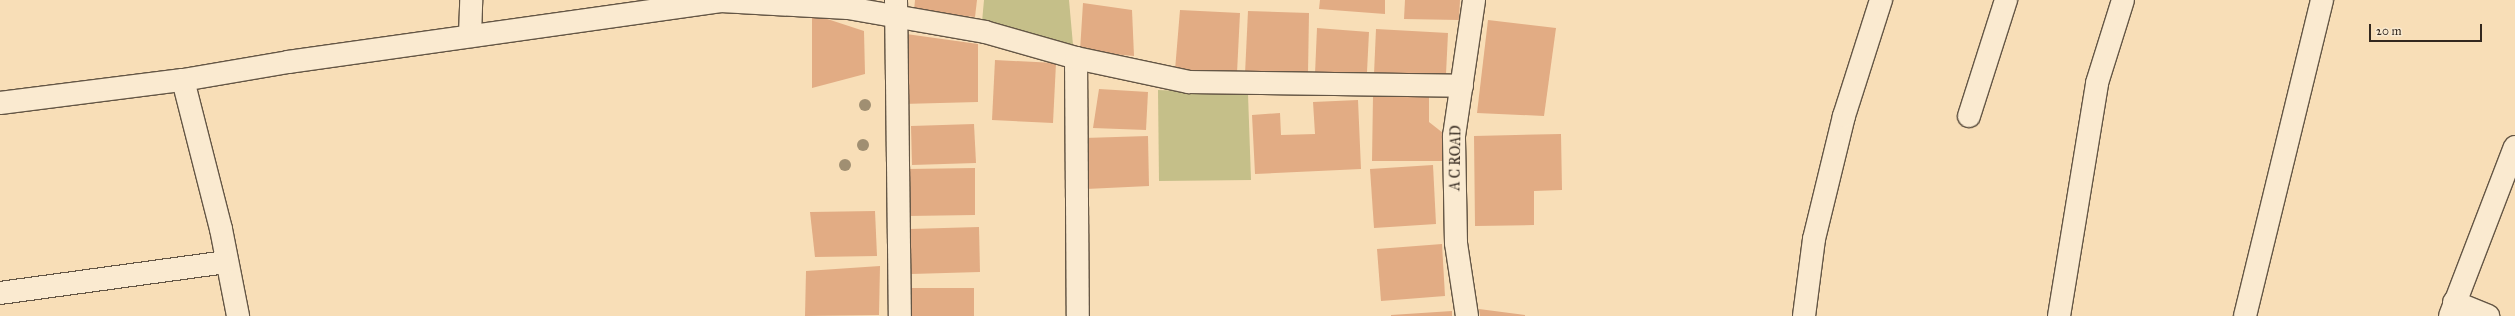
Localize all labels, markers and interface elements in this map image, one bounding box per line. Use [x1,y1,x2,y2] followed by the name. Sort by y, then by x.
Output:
[2371,16,2484,42] scale bar
[2376,24,2402,38] text: 20 m
[1447,125,1465,191] street label: A C ROAD

